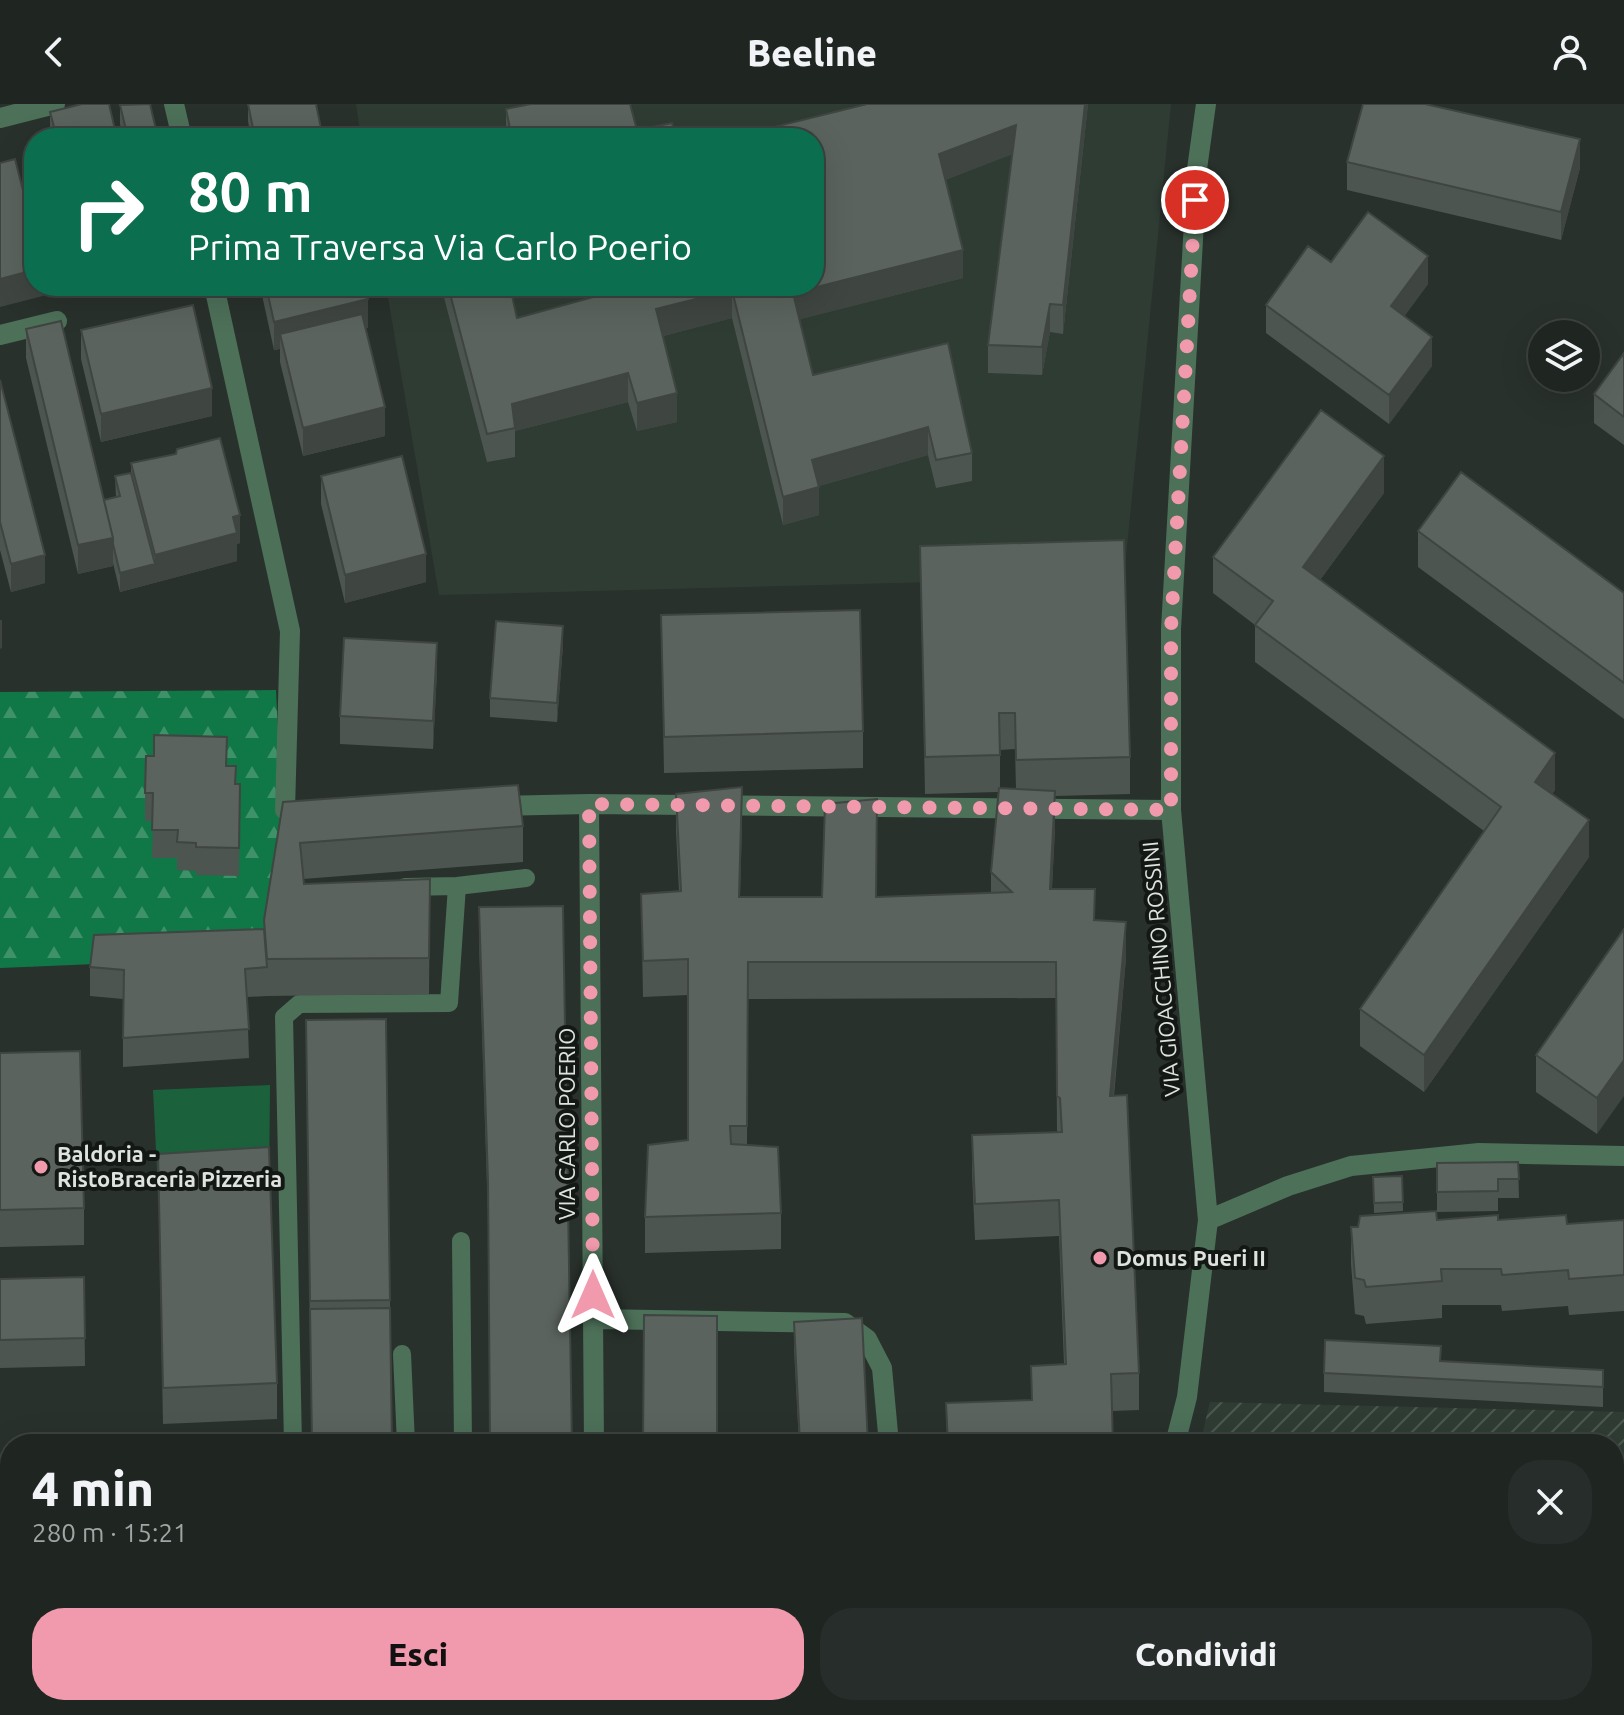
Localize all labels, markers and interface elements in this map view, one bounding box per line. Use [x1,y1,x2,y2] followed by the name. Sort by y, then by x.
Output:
[32,30,76,74] icon: back
[1548,30,1592,74] icon: person
[747,32,877,73] text: Beeline
[56,160,160,264] icon: right
[188,160,313,223] text: 80 m
[1161,166,1229,234] pin
[1173,178,1217,222] icon: arrive
[188,226,692,267] text: Prima Traversa Via Carlo Poerio
[1528,320,1600,392] map controls
[1528,320,1600,392] button: layers
[1137,840,1184,1098] street label: VIA GIOACCHINO ROSSINI
[554,1028,579,1220] street label: VIA CARLO POERIO
[57,1141,282,1191] place label: Baldoria - RistoBraceria Pizzeria
[32,1158,50,1176] marker: Baldoria - RistoBraceria Pizzeria
[1116,1245,1266,1270] place label: Domus Pueri II
[1091,1249,1109,1267] marker: Domus Pueri II
[551,1253,635,1337] position arrow
[1508,1460,1592,1544] button: close
[32,1461,154,1515] text: 4 min
[32,1518,188,1547] text: 280 m · 15:21
[32,1608,804,1700] button: Esci
[820,1608,1592,1700] button: Condividi

